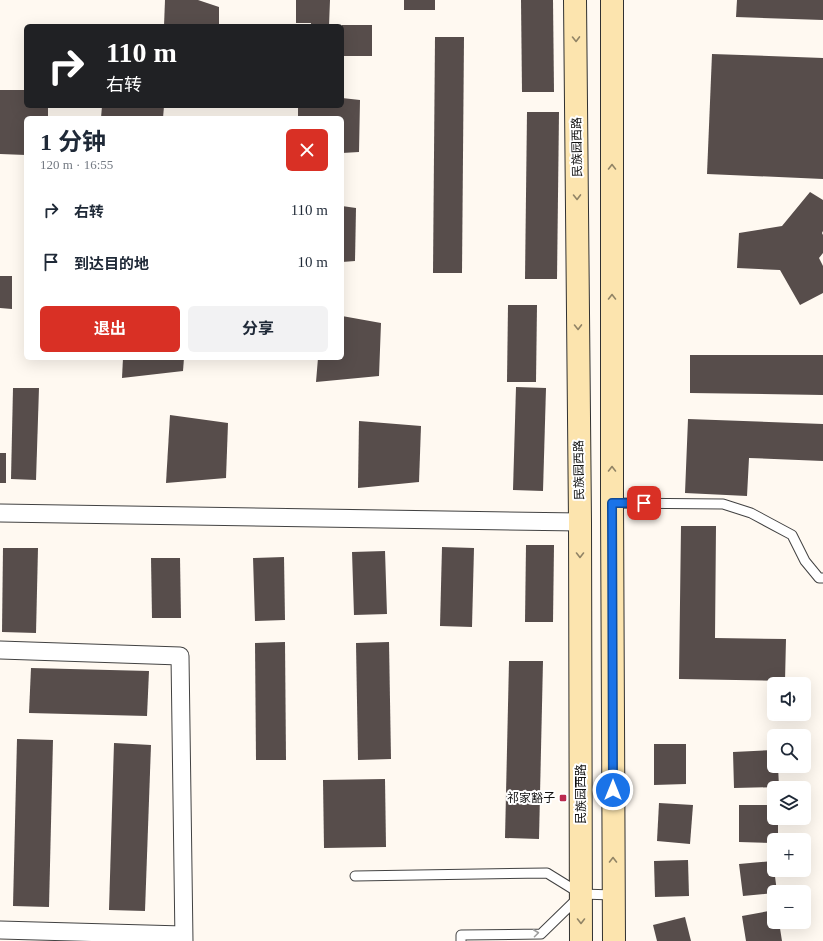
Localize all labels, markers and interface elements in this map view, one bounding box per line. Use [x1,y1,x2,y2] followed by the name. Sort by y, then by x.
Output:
[571,36,580,42] one-way arrow
[106,37,177,68] text: 110 m
[40,40,92,92] icon: right
[106,75,142,95] text: 右转
[569,117,585,177] street label: 民族园西路
[40,129,106,155] text: 1 分钟
[286,129,328,171] button: close
[40,157,113,172] text: 120 m · 16:55
[608,164,616,170] one-way arrow
[573,194,581,200] one-way arrow
[40,199,62,221] icon: right
[291,202,328,218] text: 110 m
[74,204,104,220] text: 右转
[40,251,62,273] icon: arrive
[298,254,328,270] text: 10 m
[74,256,149,272] text: 到达目的地
[608,294,616,300] one-way arrow
[40,306,180,352] button: 退出
[188,306,328,352] button: 分享
[574,324,582,330] one-way arrow
[571,440,587,500] street label: 民族园西路
[608,466,616,472] one-way arrow
[627,486,661,520] pin
[633,492,655,514] icon: arrive
[576,552,584,558] one-way arrow
[767,677,811,929] map controls
[767,677,811,721] button: sound
[767,729,811,773] button: search
[574,764,588,824] street label: 民族园西路
[592,769,634,811] position arrow
[767,781,811,825] button: layers
[507,791,555,805] place label: 祁家豁子
[558,793,568,803] marker: 祁家豁子
[767,833,811,877] button: +
[609,857,617,863] one-way arrow
[767,885,811,929] button: −
[577,918,585,924] one-way arrow
[533,929,539,938] one-way arrow

